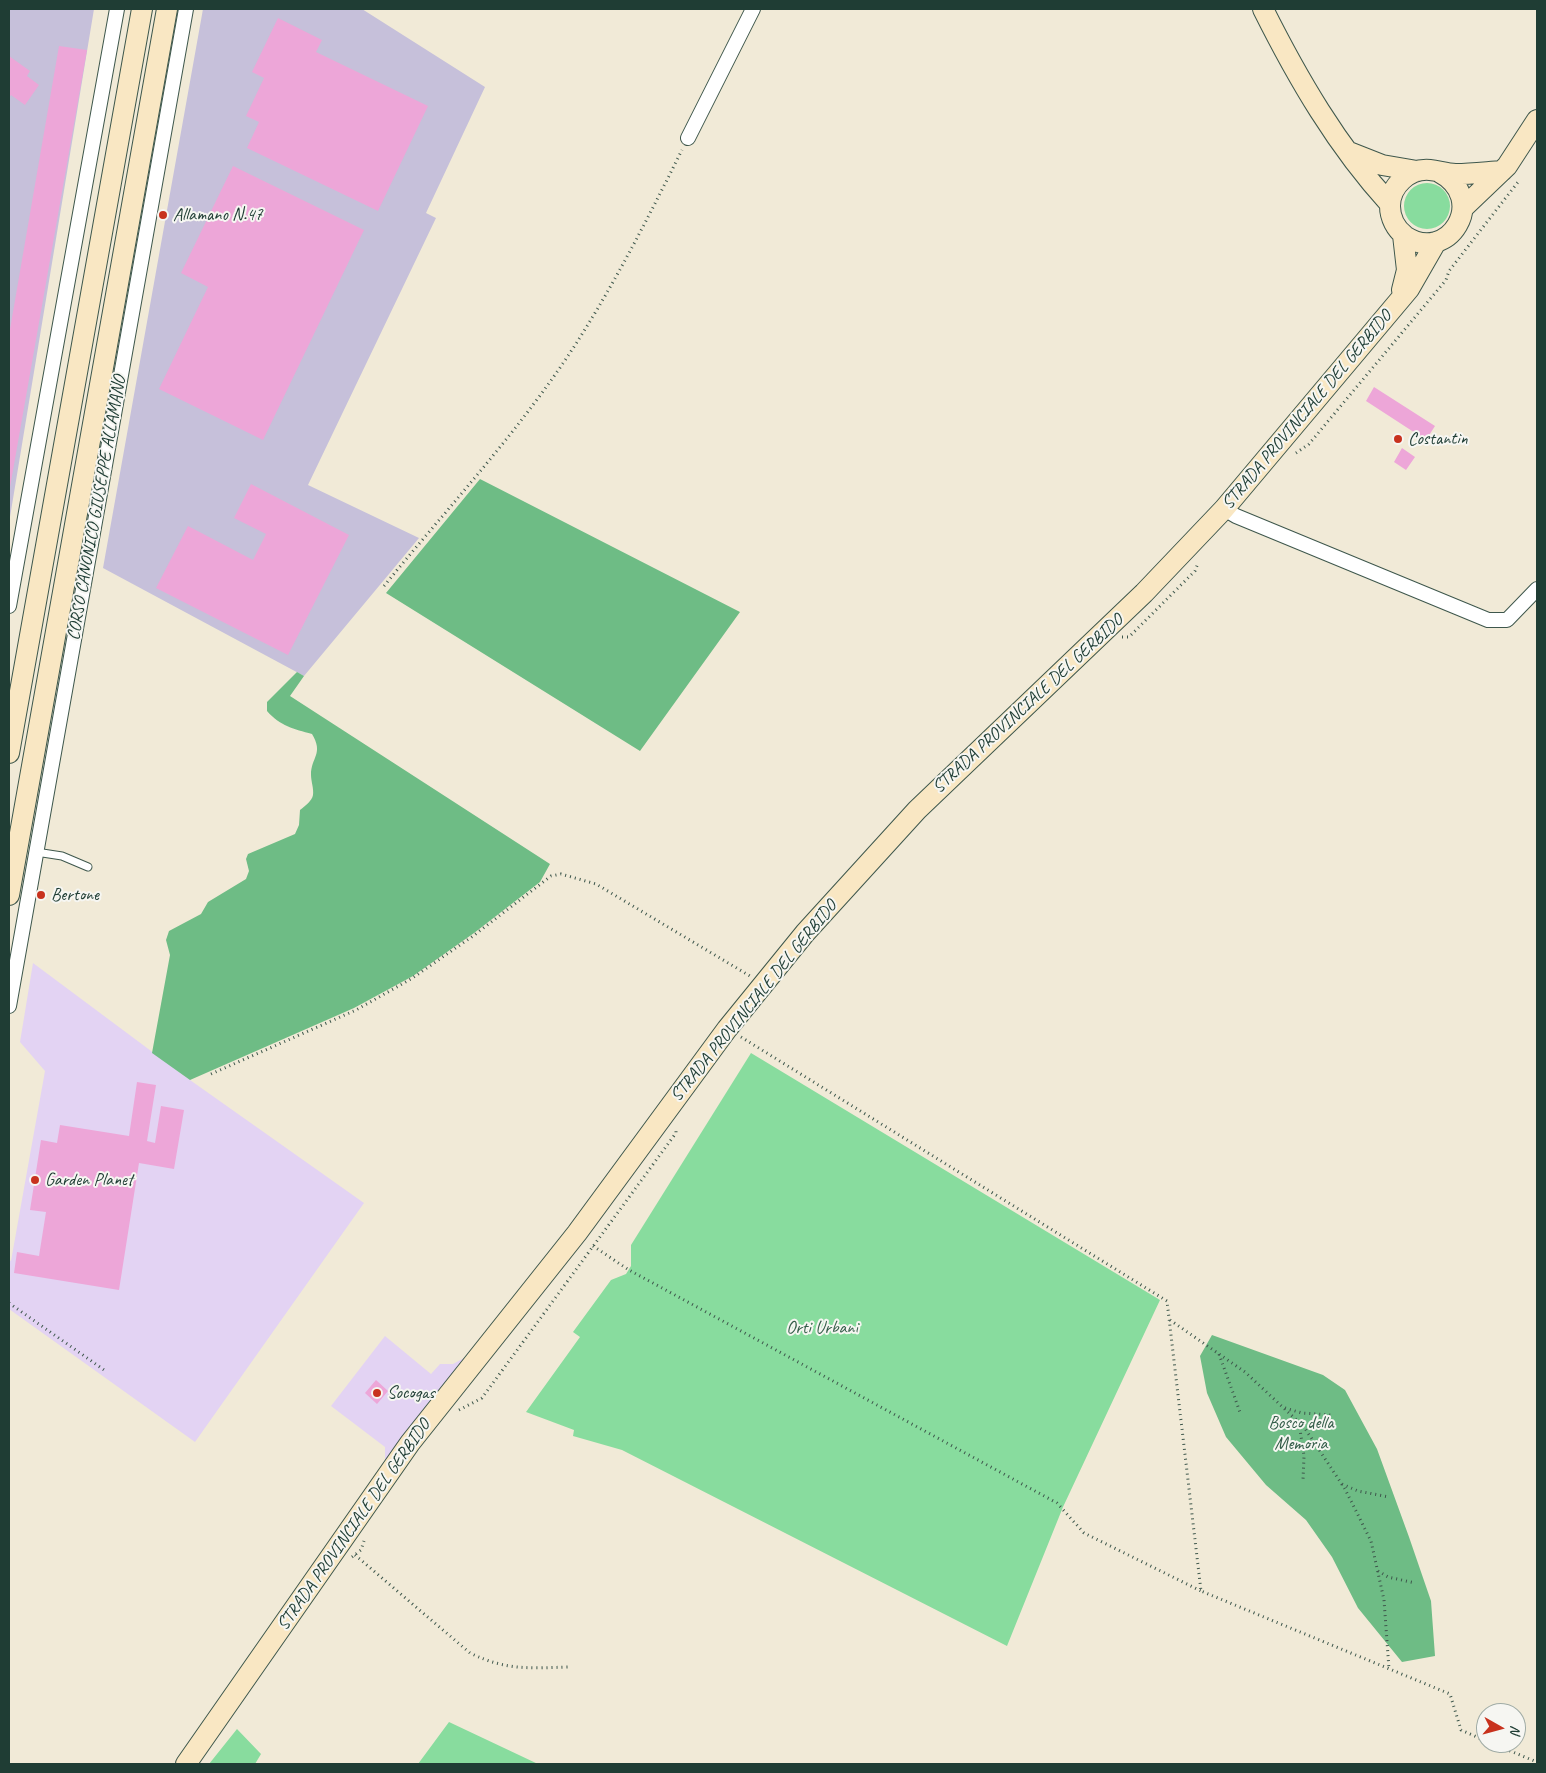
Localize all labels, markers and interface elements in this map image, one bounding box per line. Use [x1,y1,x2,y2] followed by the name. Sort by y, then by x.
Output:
[173,204,263,226] place label: Allamano N.47
[157,209,169,221] marker: Allamano N.47
[1217,306,1397,514] street label: STRADA PROVINCIALE DEL GERBIDO
[63,374,131,642] street label: CORSO CANONICO GIUSEPPE ALLAMANO
[1408,428,1468,450] place label: Costantin
[1392,433,1404,445] marker: Costantin
[928,610,1128,798] street label: STRADA PROVINCIALE DEL GERBIDO
[51,884,99,906] place label: Bertone
[35,889,47,901] marker: Bertone
[666,896,842,1106] street label: STRADA PROVINCIALE DEL GERBIDO
[45,1169,133,1191] place label: Garden Planet
[29,1174,41,1186] marker: Garden Planet
[786,1317,858,1339] park label: Orti Urbani
[387,1382,435,1404] place label: Socogas
[371,1387,383,1399] marker: Socogas
[1268,1412,1334,1455] park label: Bosco della Memoria
[273,1415,435,1635] street label: STRADA PROVINCIALE DEL GERBIDO
[1476,1703,1526,1753] north arrow
[1506,1724,1524,1735] text: N

